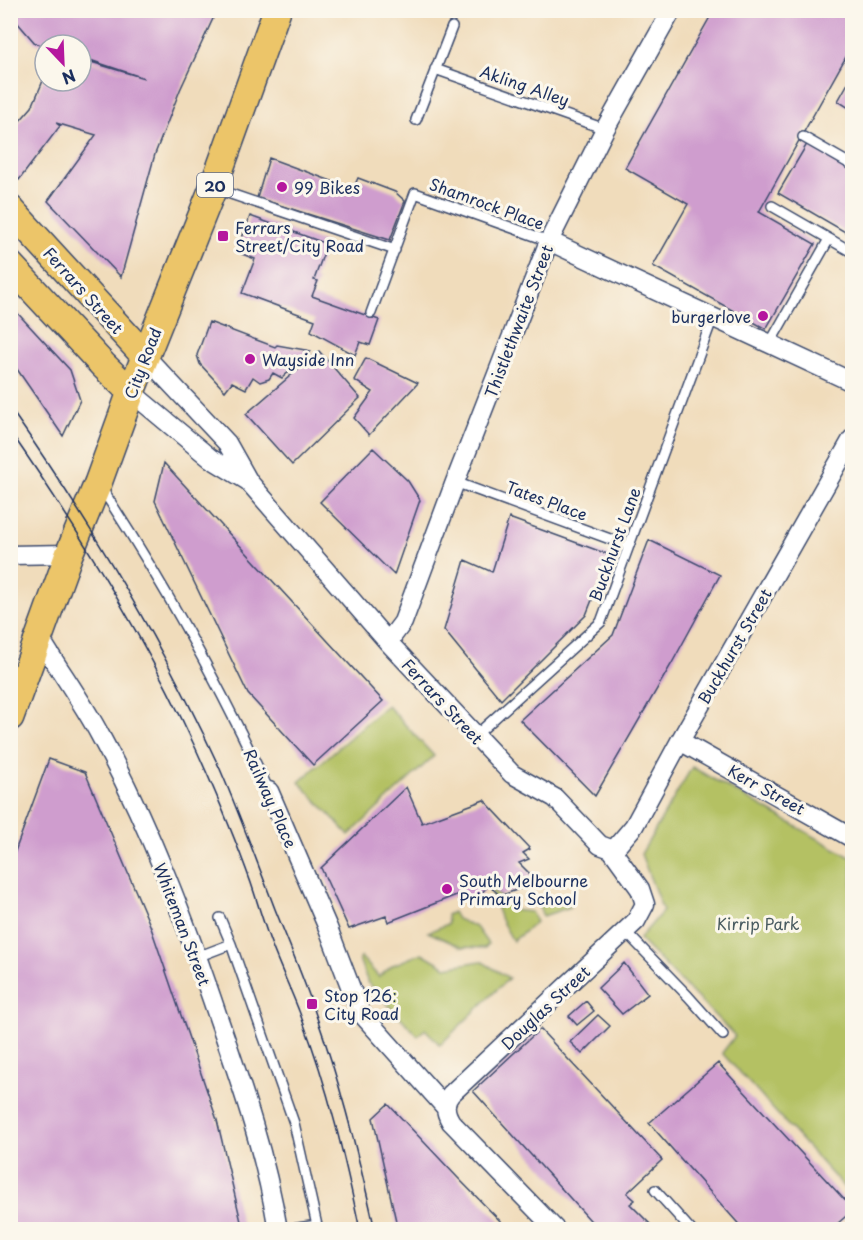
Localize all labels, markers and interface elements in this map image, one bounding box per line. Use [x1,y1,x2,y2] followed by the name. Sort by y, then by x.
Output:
[33,33,93,93] north arrow
[477,58,573,112] street label: Akling Alley
[59,64,80,91] text: N
[426,171,548,235] street label: Shamrock Place
[197,173,233,197] road number: 20
[294,175,360,199] place label: 99 Bikes
[275,180,289,194] marker: 99 Bikes
[235,215,364,257] place label: Ferrars Street/City Road
[216,229,230,243] marker: Ferrars Street/City Road
[478,240,558,401] street label: Thistlethwaite Street
[38,241,130,339] street label: Ferrars Street
[672,304,751,328] place label: burgerlove
[756,309,770,323] marker: burgerlove
[117,324,167,402] street label: City Road
[262,347,354,371] place label: Wayside Inn
[243,352,257,366] marker: Wayside Inn
[503,474,591,526] street label: Tates Place
[582,484,646,604] street label: Buckhurst Lane
[691,583,777,708] street label: Buckhurst Street
[397,653,489,750] street label: Ferrars Street
[238,745,304,851] street label: Railway Place
[724,758,810,820] street label: Kerr Street
[149,859,217,989] street label: Whiteman Street
[459,868,588,910] place label: South Melbourne Primary School
[440,882,454,896] marker: South Melbourne Primary School
[717,911,800,935] park label: Kirrip Park
[495,959,595,1055] street label: Douglas Street
[324,983,399,1025] place label: Stop 126: City Road
[305,997,319,1011] marker: Stop 126: City Road

